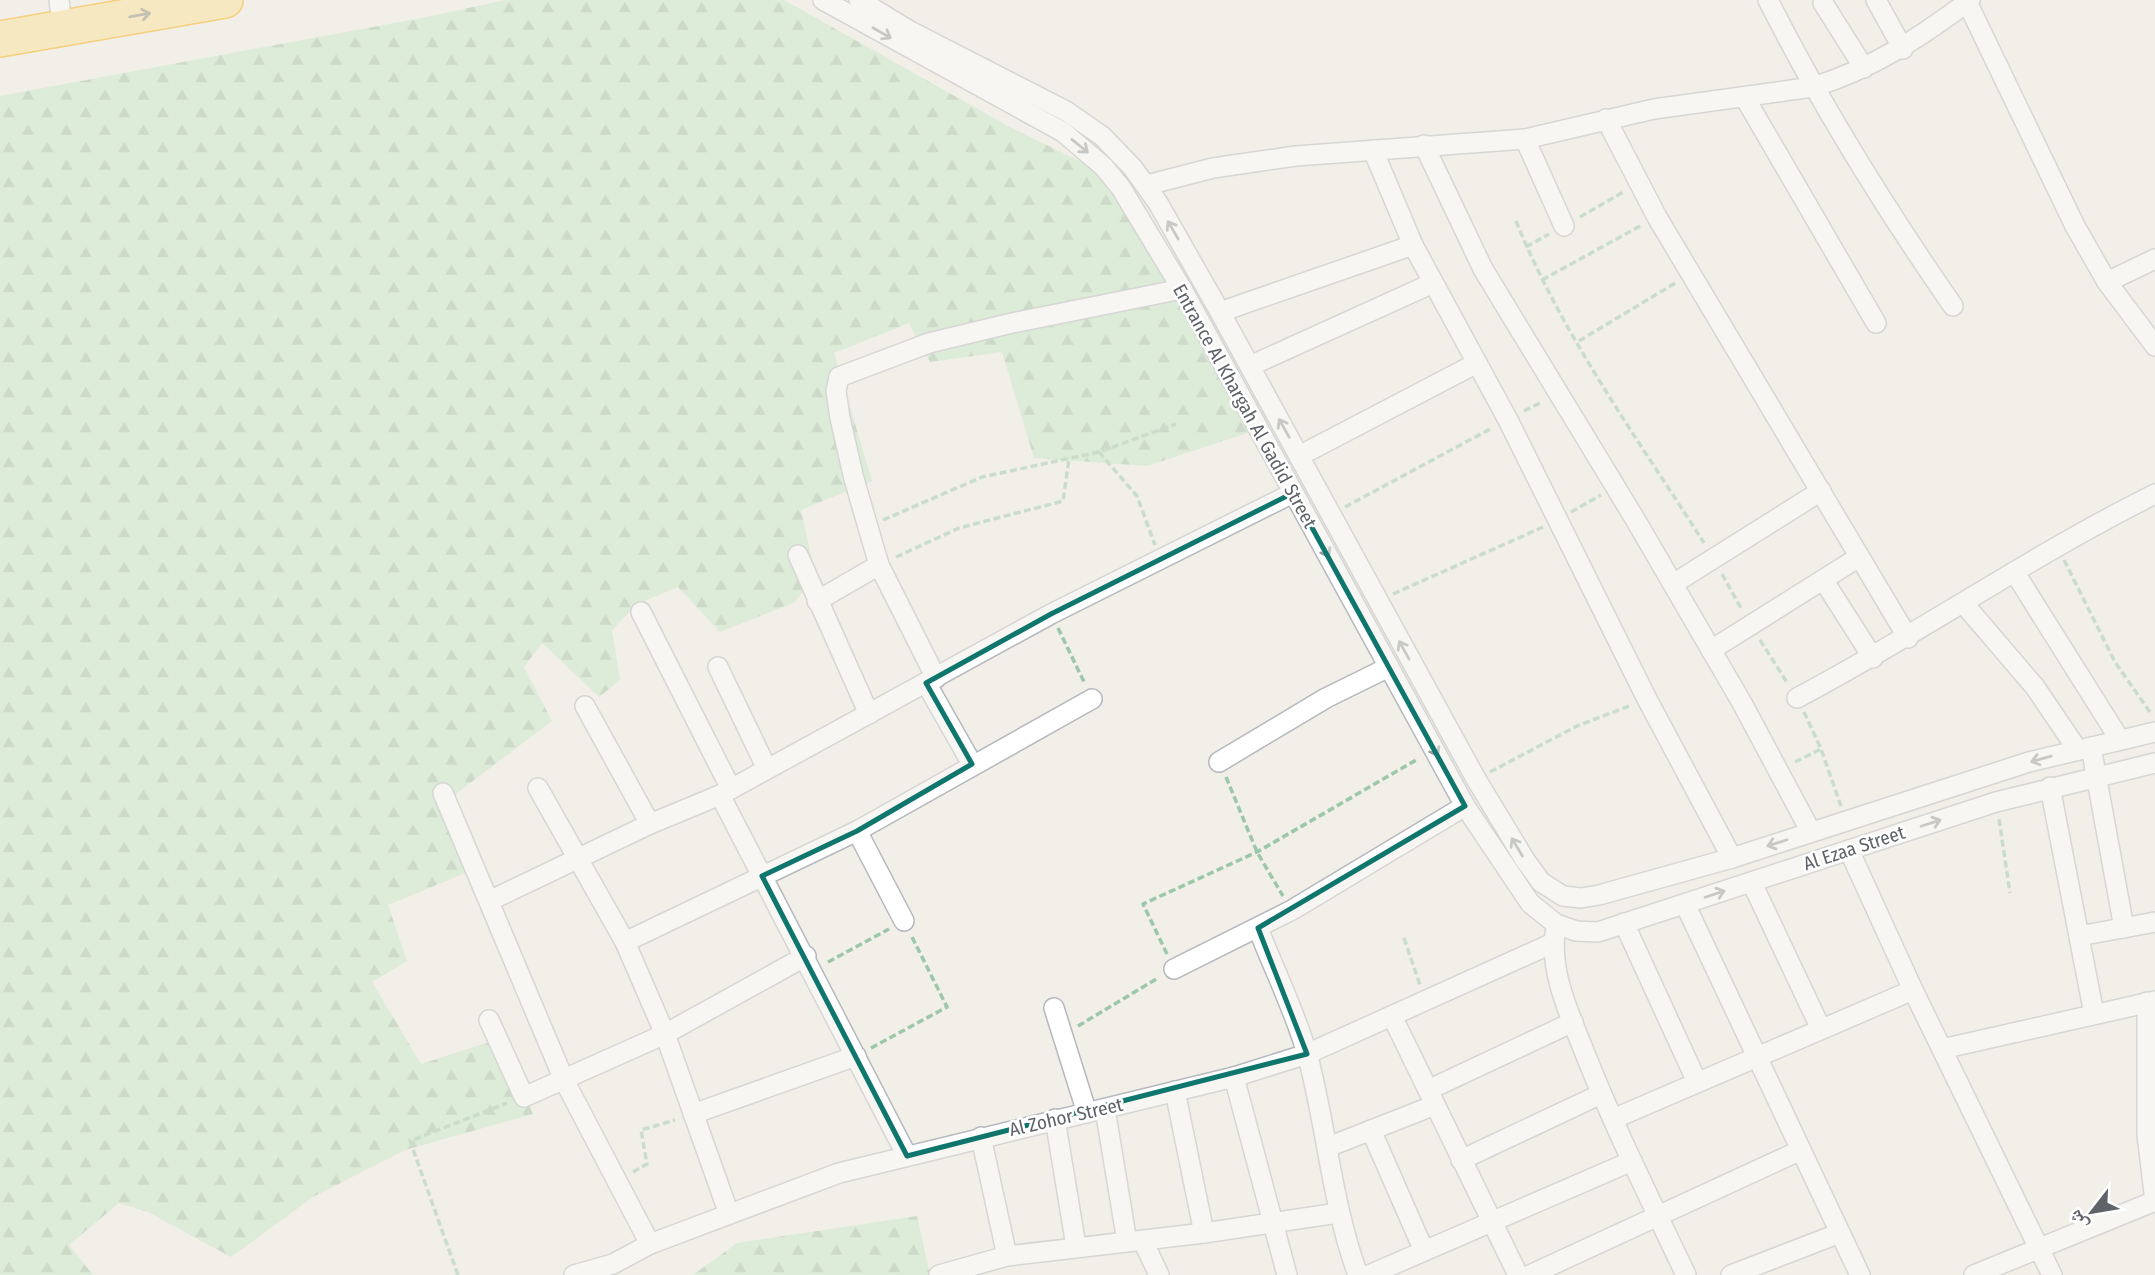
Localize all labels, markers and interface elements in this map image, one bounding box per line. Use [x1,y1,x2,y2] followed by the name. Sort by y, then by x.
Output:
[128,8,151,21] one-way arrow
[872,27,892,41] one-way arrow
[1071,137,1089,153] one-way arrow
[1166,220,1180,240] one-way arrow
[1168,280,1322,533] street label: Entrance Al Khargah Al Gadid Street
[1277,419,1291,439] one-way arrow
[1318,537,1331,558] one-way arrow
[1397,640,1411,660] one-way arrow
[1426,737,1440,757] one-way arrow
[2030,753,2053,766] one-way arrow
[1919,816,1941,828] one-way arrow
[1800,821,1908,875] street label: Al Ezaa Street
[1510,838,1524,858] one-way arrow
[1767,838,1789,850] one-way arrow
[1703,887,1725,900] one-way arrow
[1007,1093,1126,1141] street label: Al Zohor Street
[2057,1177,2127,1247] north arrow
[2063,1206,2093,1235] text: ش

